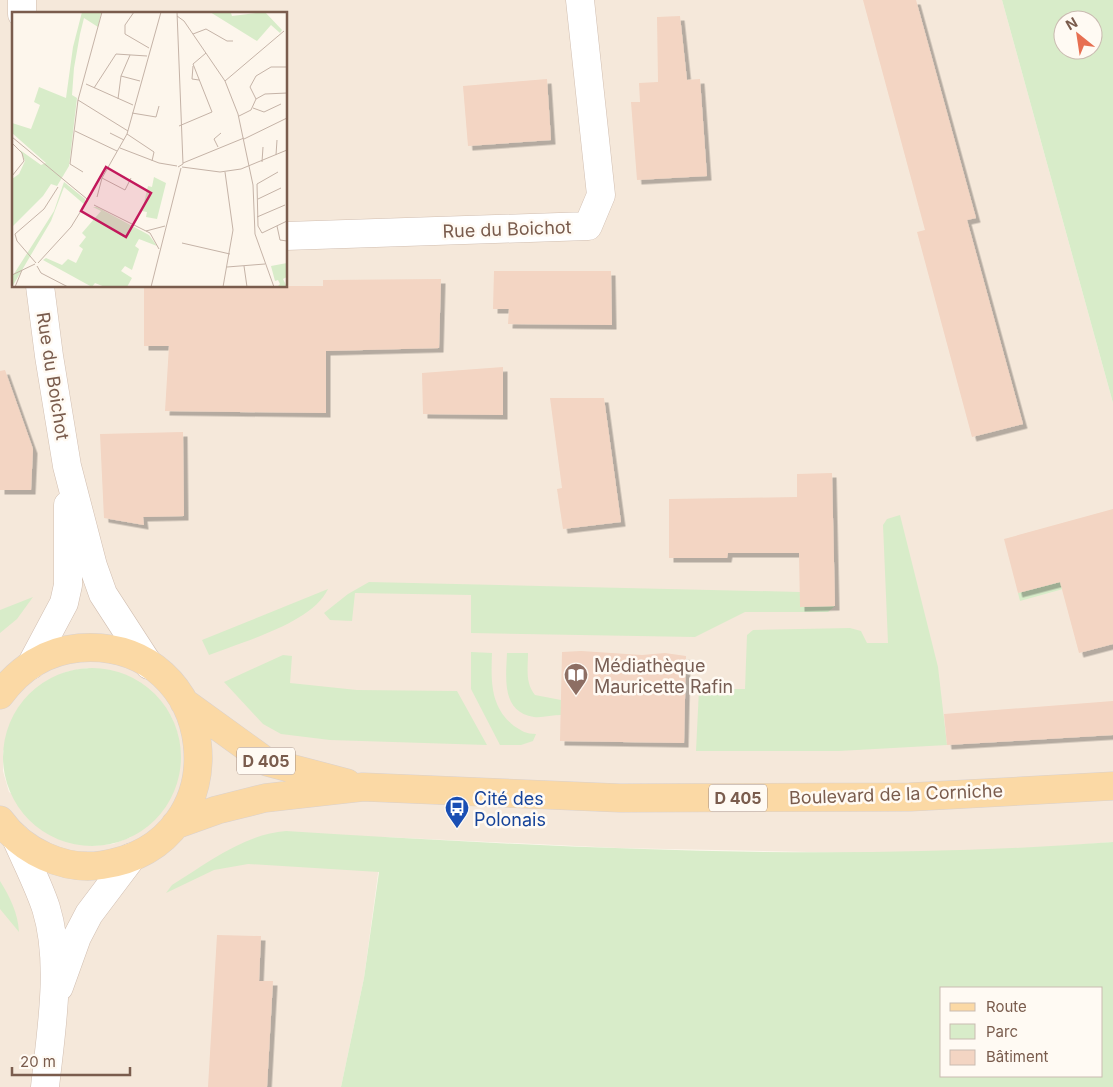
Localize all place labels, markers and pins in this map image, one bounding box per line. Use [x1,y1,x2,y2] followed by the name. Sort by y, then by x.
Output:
[594,655,733,697] place label: Médiathèque Mauricette Rafin
[563,662,589,696] library icon: Médiathèque Mauricette Rafin
[474,788,546,830] place label: Cité des Polonais
[444,795,470,829] bus stop icon: Cité des Polonais

